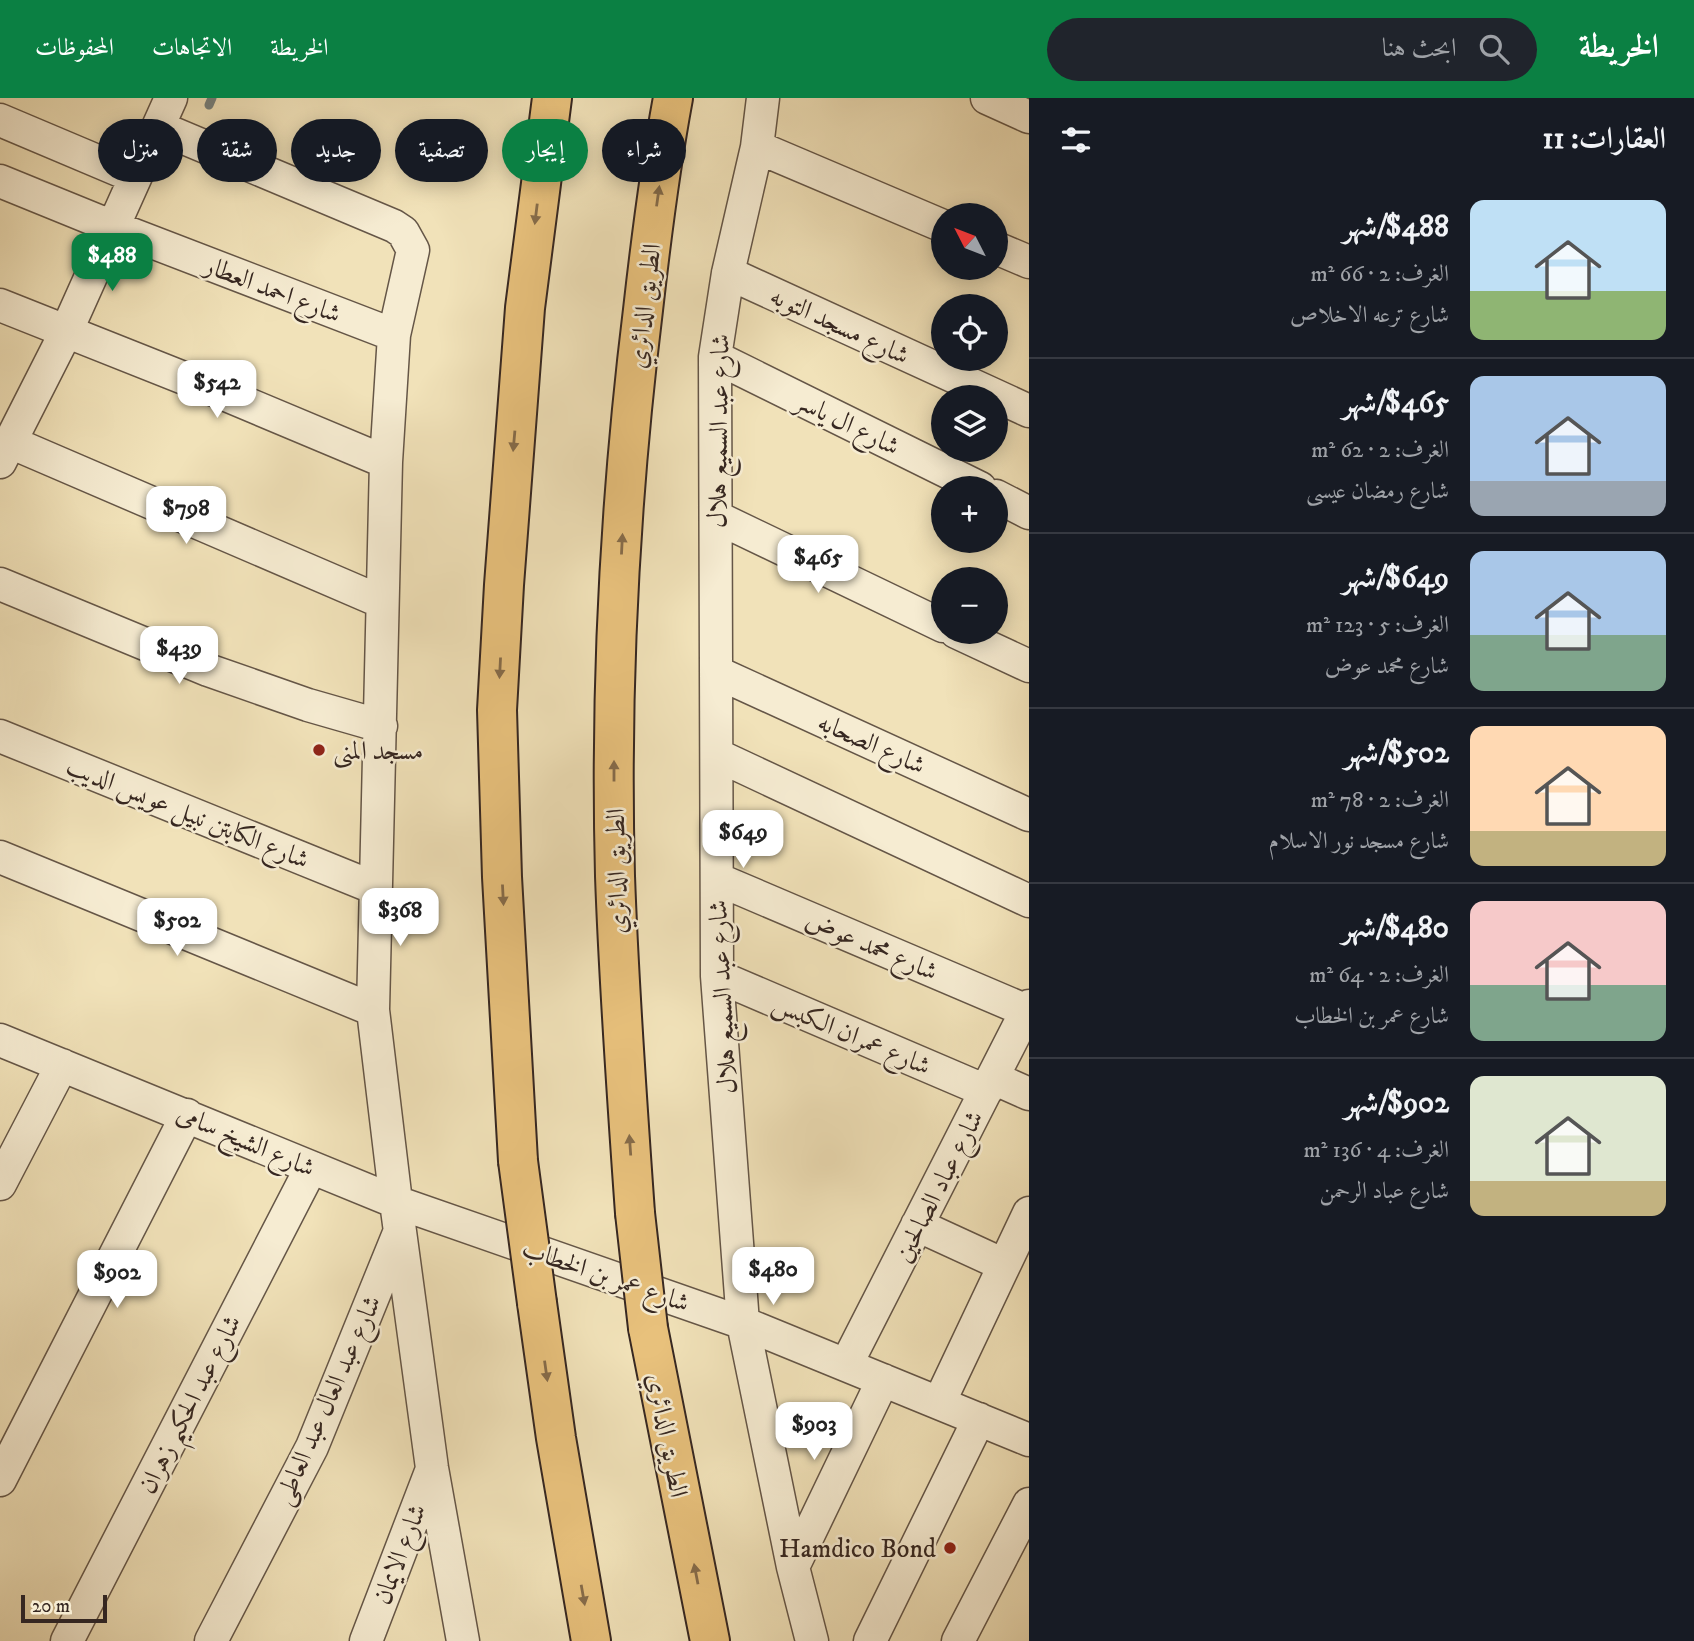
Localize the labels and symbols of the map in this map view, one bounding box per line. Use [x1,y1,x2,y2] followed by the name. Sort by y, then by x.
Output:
[653,185,664,207] one-way arrow
[531,203,542,225] one-way arrow
[931,203,1008,280] north arrow
[71,234,153,293] pin: $488
[621,242,673,371] street label: الطريق الدائري
[195,248,345,335] street label: شارع احمد العطار
[763,280,914,377] street label: شارع مسجد التوبه
[701,334,744,529] street label: شارع عبد السميع هلال
[176,360,258,420] pin: $542
[785,384,905,467] street label: شارع ال ياسر
[508,430,519,452] one-way arrow
[145,486,227,546] pin: $798
[616,533,627,555] one-way arrow
[777,536,859,595] pin: $465
[138,626,220,686] pin: $439
[494,657,505,679] one-way arrow
[811,706,930,786] street label: شارع الصحابه
[333,735,423,769] place label: مسجد المنى
[311,742,327,758] marker: مسجد المنى
[60,750,314,881] street label: شارع الكابتن نبيل عويس الديب
[608,760,620,782] one-way arrow
[600,808,638,934] street label: الطريق الدائري
[702,810,784,870] pin: $649
[498,884,509,906] one-way arrow
[359,888,441,948] pin: $368
[136,898,218,958] pin: $502
[702,899,751,1095] street label: شارع عبد السميع هلال
[799,904,942,993] street label: شارع محمد عوض
[766,987,936,1087] street label: شارع عمران الكبس
[169,1097,320,1191] street label: شارع الشيخ سامى
[887,1105,995,1270] street label: شارع عباد الصالحين
[624,1134,635,1156] one-way arrow
[516,1232,694,1324] street label: شارع عمر بن الخطاب
[732,1248,814,1307] pin: $480
[76,1250,158,1310] pin: $902
[267,1290,393,1512] street label: شارع عبد العال عبد العاطى
[131,1310,257,1503] street label: شارع عبد الحكيم زهران
[541,1360,552,1382] one-way arrow
[635,1370,695,1501] street label: الطريق الدائري
[773,1402,855,1462] pin: $903
[366,1499,438,1611] street label: شارع الايمان
[779,1533,936,1566] place label: Hamdico Bond
[942,1540,958,1556] marker: Hamdico Bond
[690,1563,701,1585] one-way arrow
[577,1584,588,1606] one-way arrow
[21,1592,107,1624] scale bar

